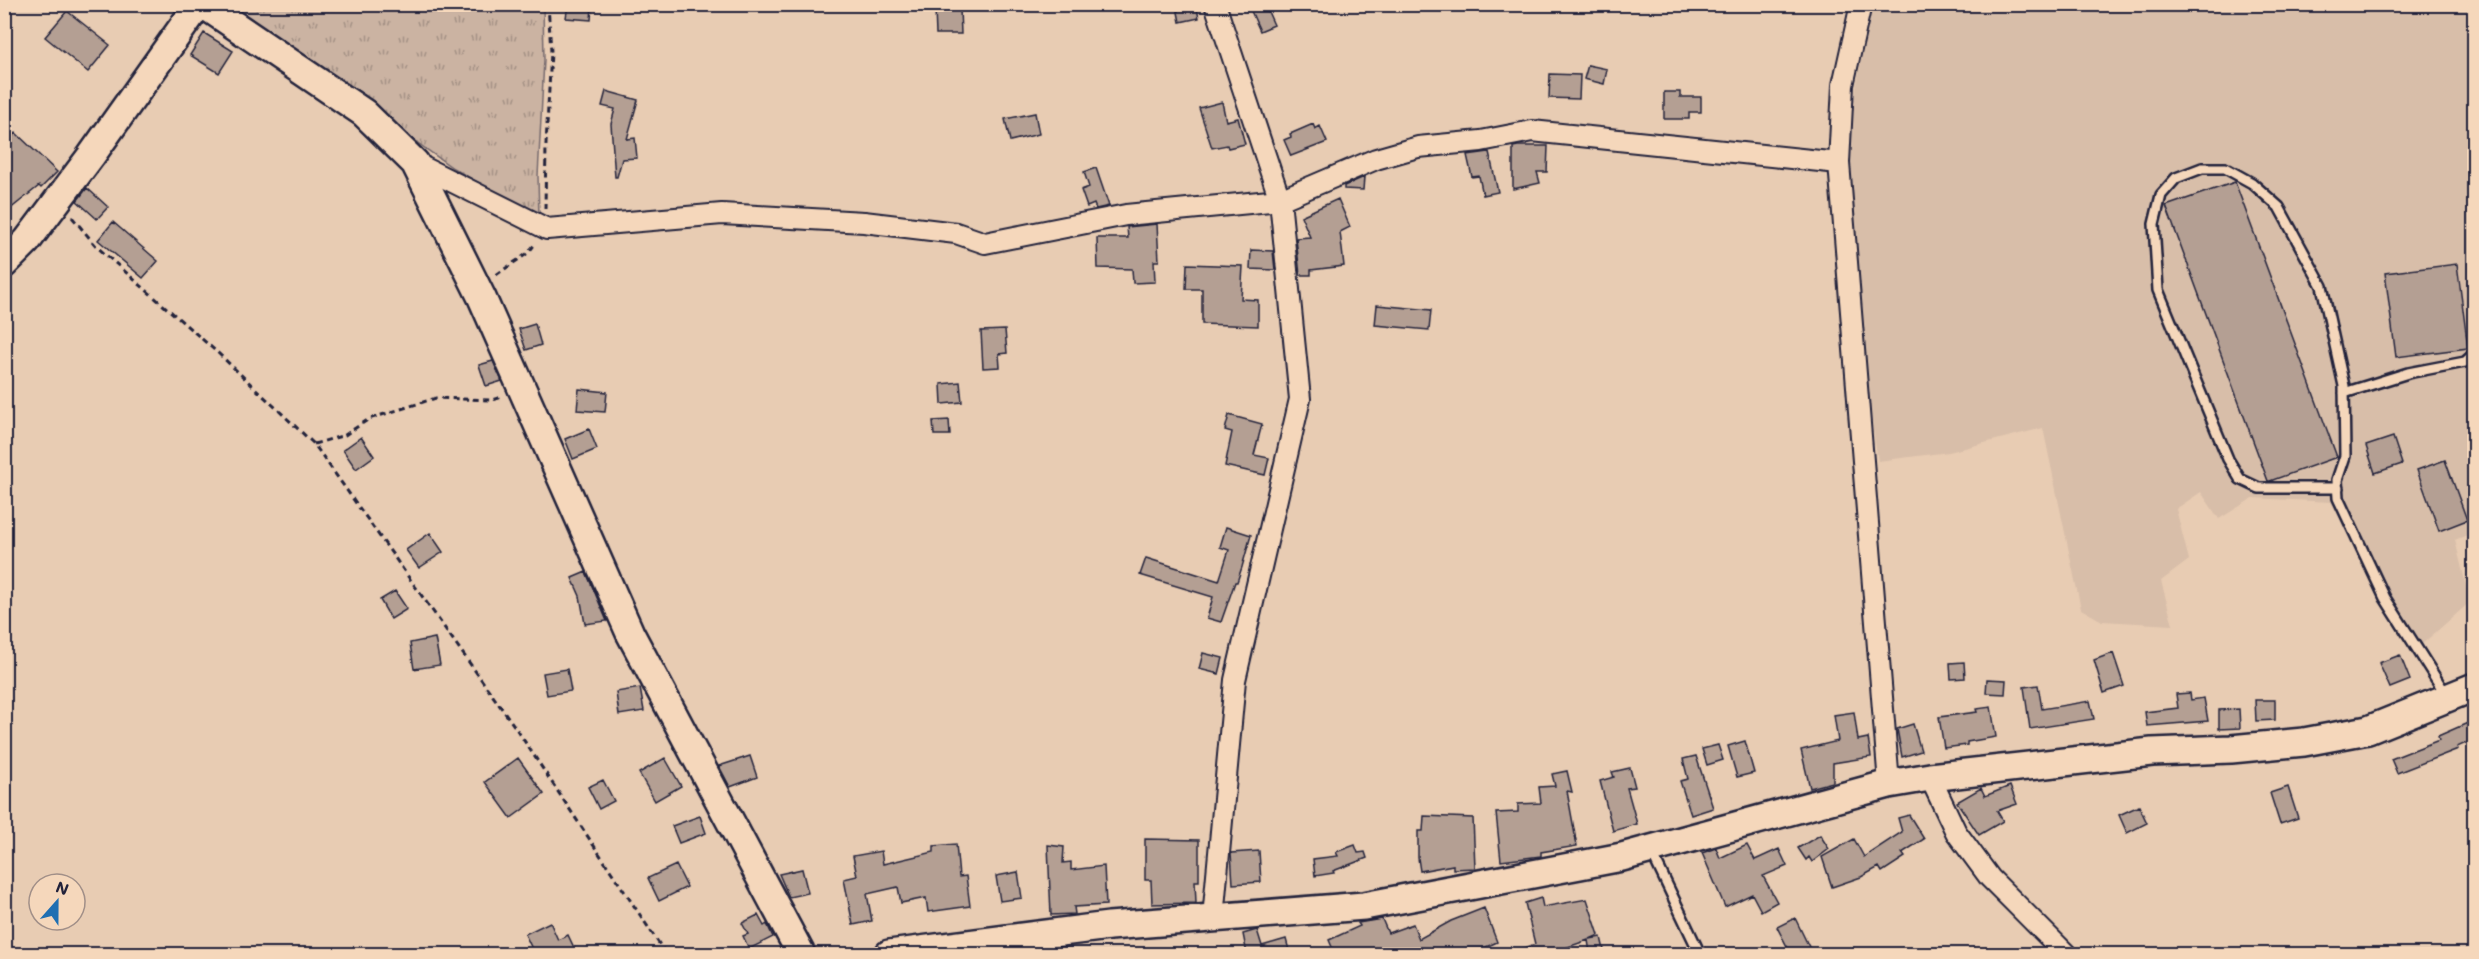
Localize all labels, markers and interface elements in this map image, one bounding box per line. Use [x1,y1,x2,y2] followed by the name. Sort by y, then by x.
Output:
[27,872,87,932] north arrow
[53,876,72,900] text: N

